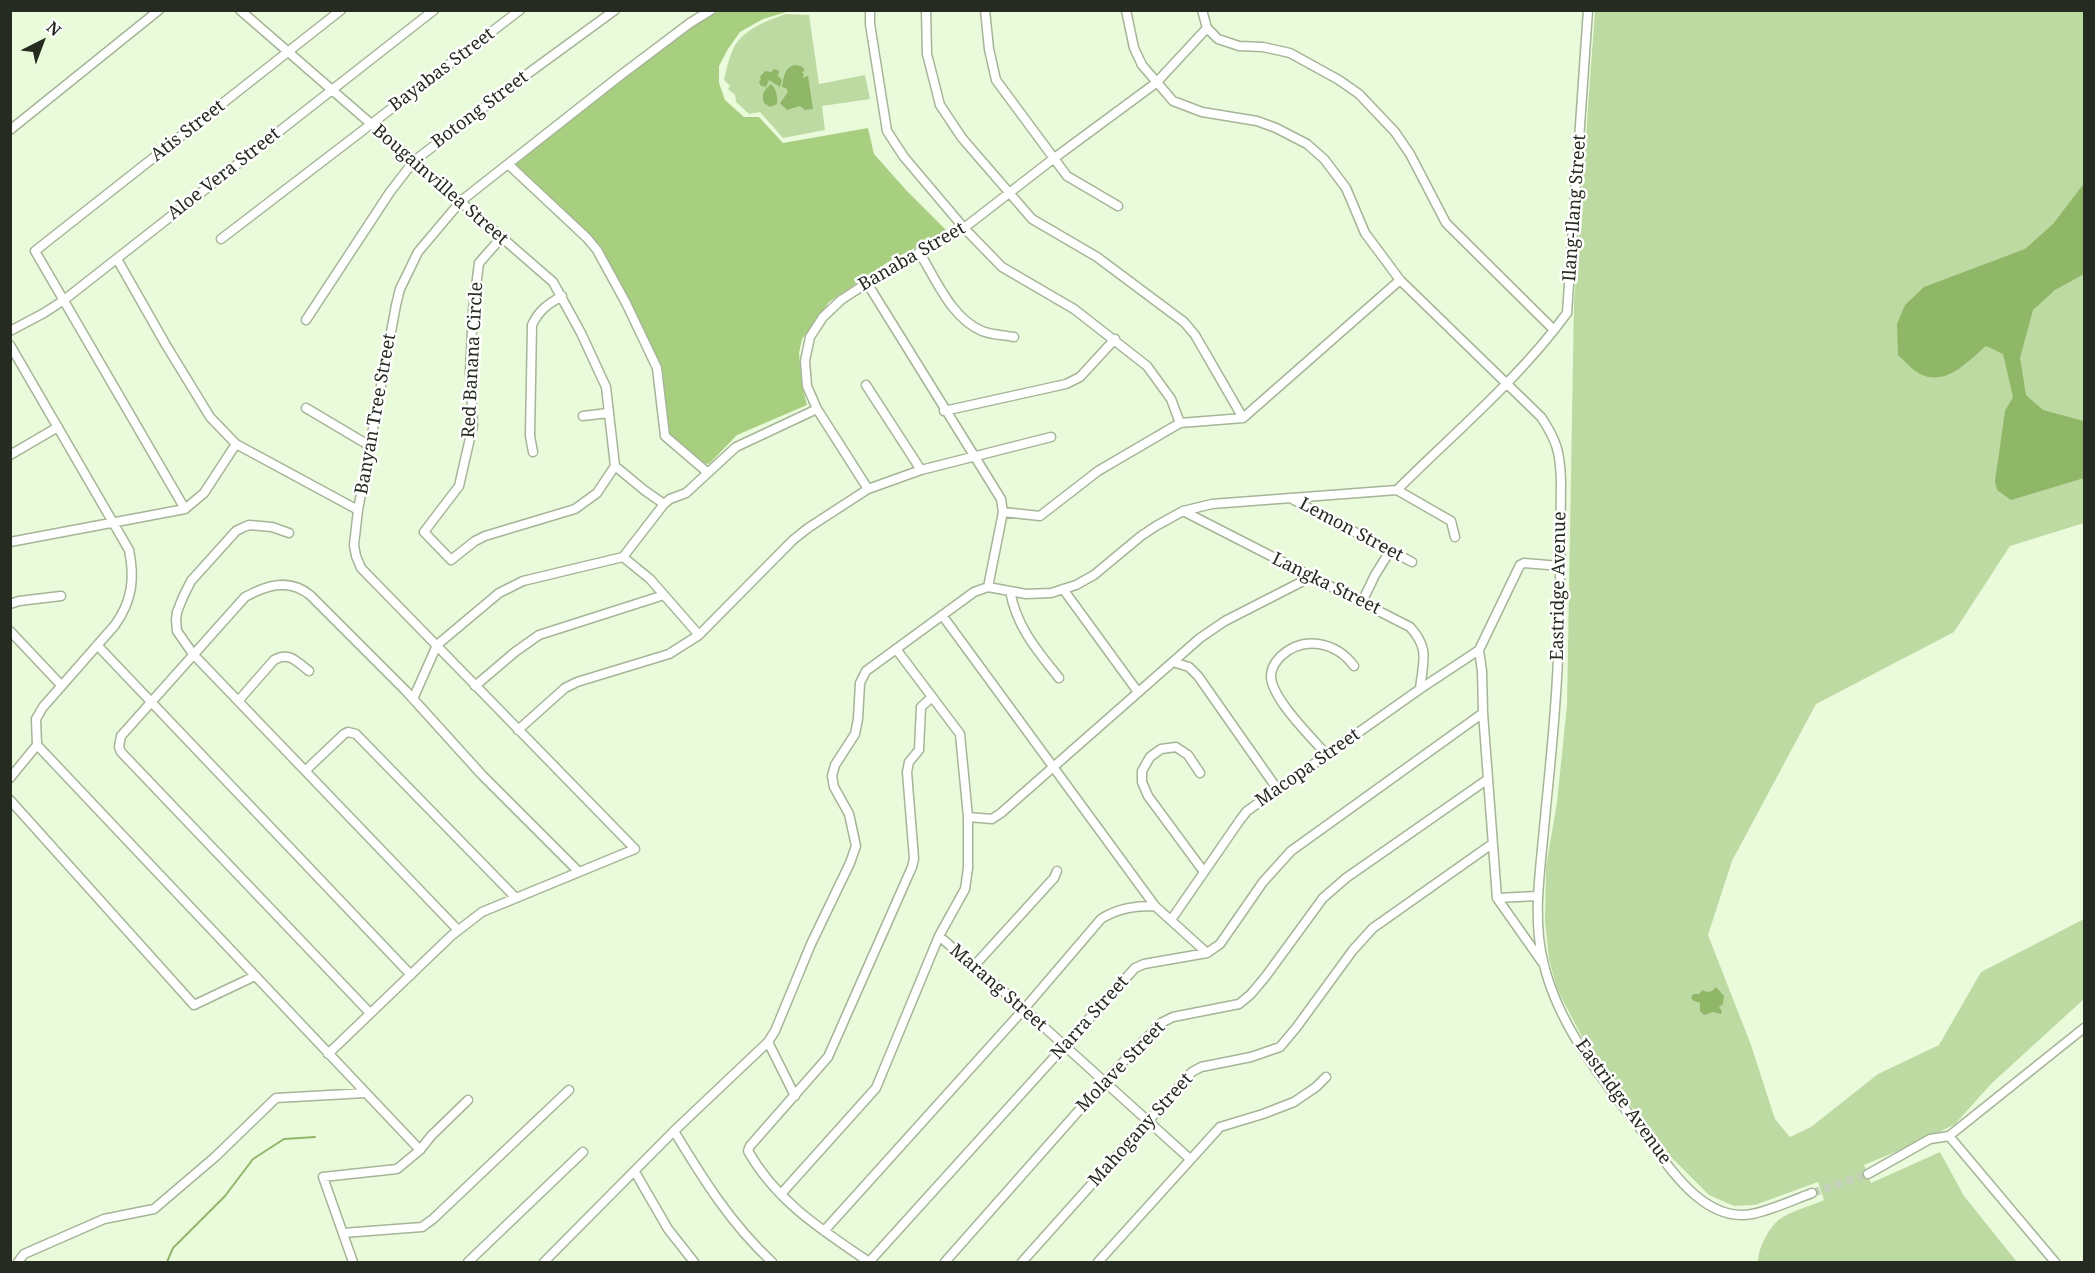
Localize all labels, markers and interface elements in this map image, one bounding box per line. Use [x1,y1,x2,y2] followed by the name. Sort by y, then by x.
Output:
[12,12,72,72] north arrow
[42,16,66,41] text: N
[385,23,499,117] street label: Bayabas Street
[428,67,532,153] street label: Botong Street
[147,95,229,167] street label: Atis Street
[368,120,512,250] street label: Bougainvillea Street
[163,123,285,225] street label: Aloe Vera Street
[1559,134,1591,282] street label: Ilang-Ilang Street
[855,218,969,296] street label: Banaba Street
[458,281,488,439] street label: Red Banana Circle
[351,332,401,496] street label: Banyan Tree Street
[1295,494,1407,566] street label: Lemon Street
[1547,511,1571,661] street label: Eastridge Avenue
[1268,548,1384,620] street label: Langka Street
[1252,724,1364,812] street label: Macopa Street
[945,940,1051,1036] street label: Marang Street
[1047,972,1133,1064] street label: Narra Street
[1072,1017,1170,1117] street label: Molave Street
[1570,1035,1676,1169] street label: Eastridge Avenue
[1084,1069,1198,1191] street label: Mahogany Street

